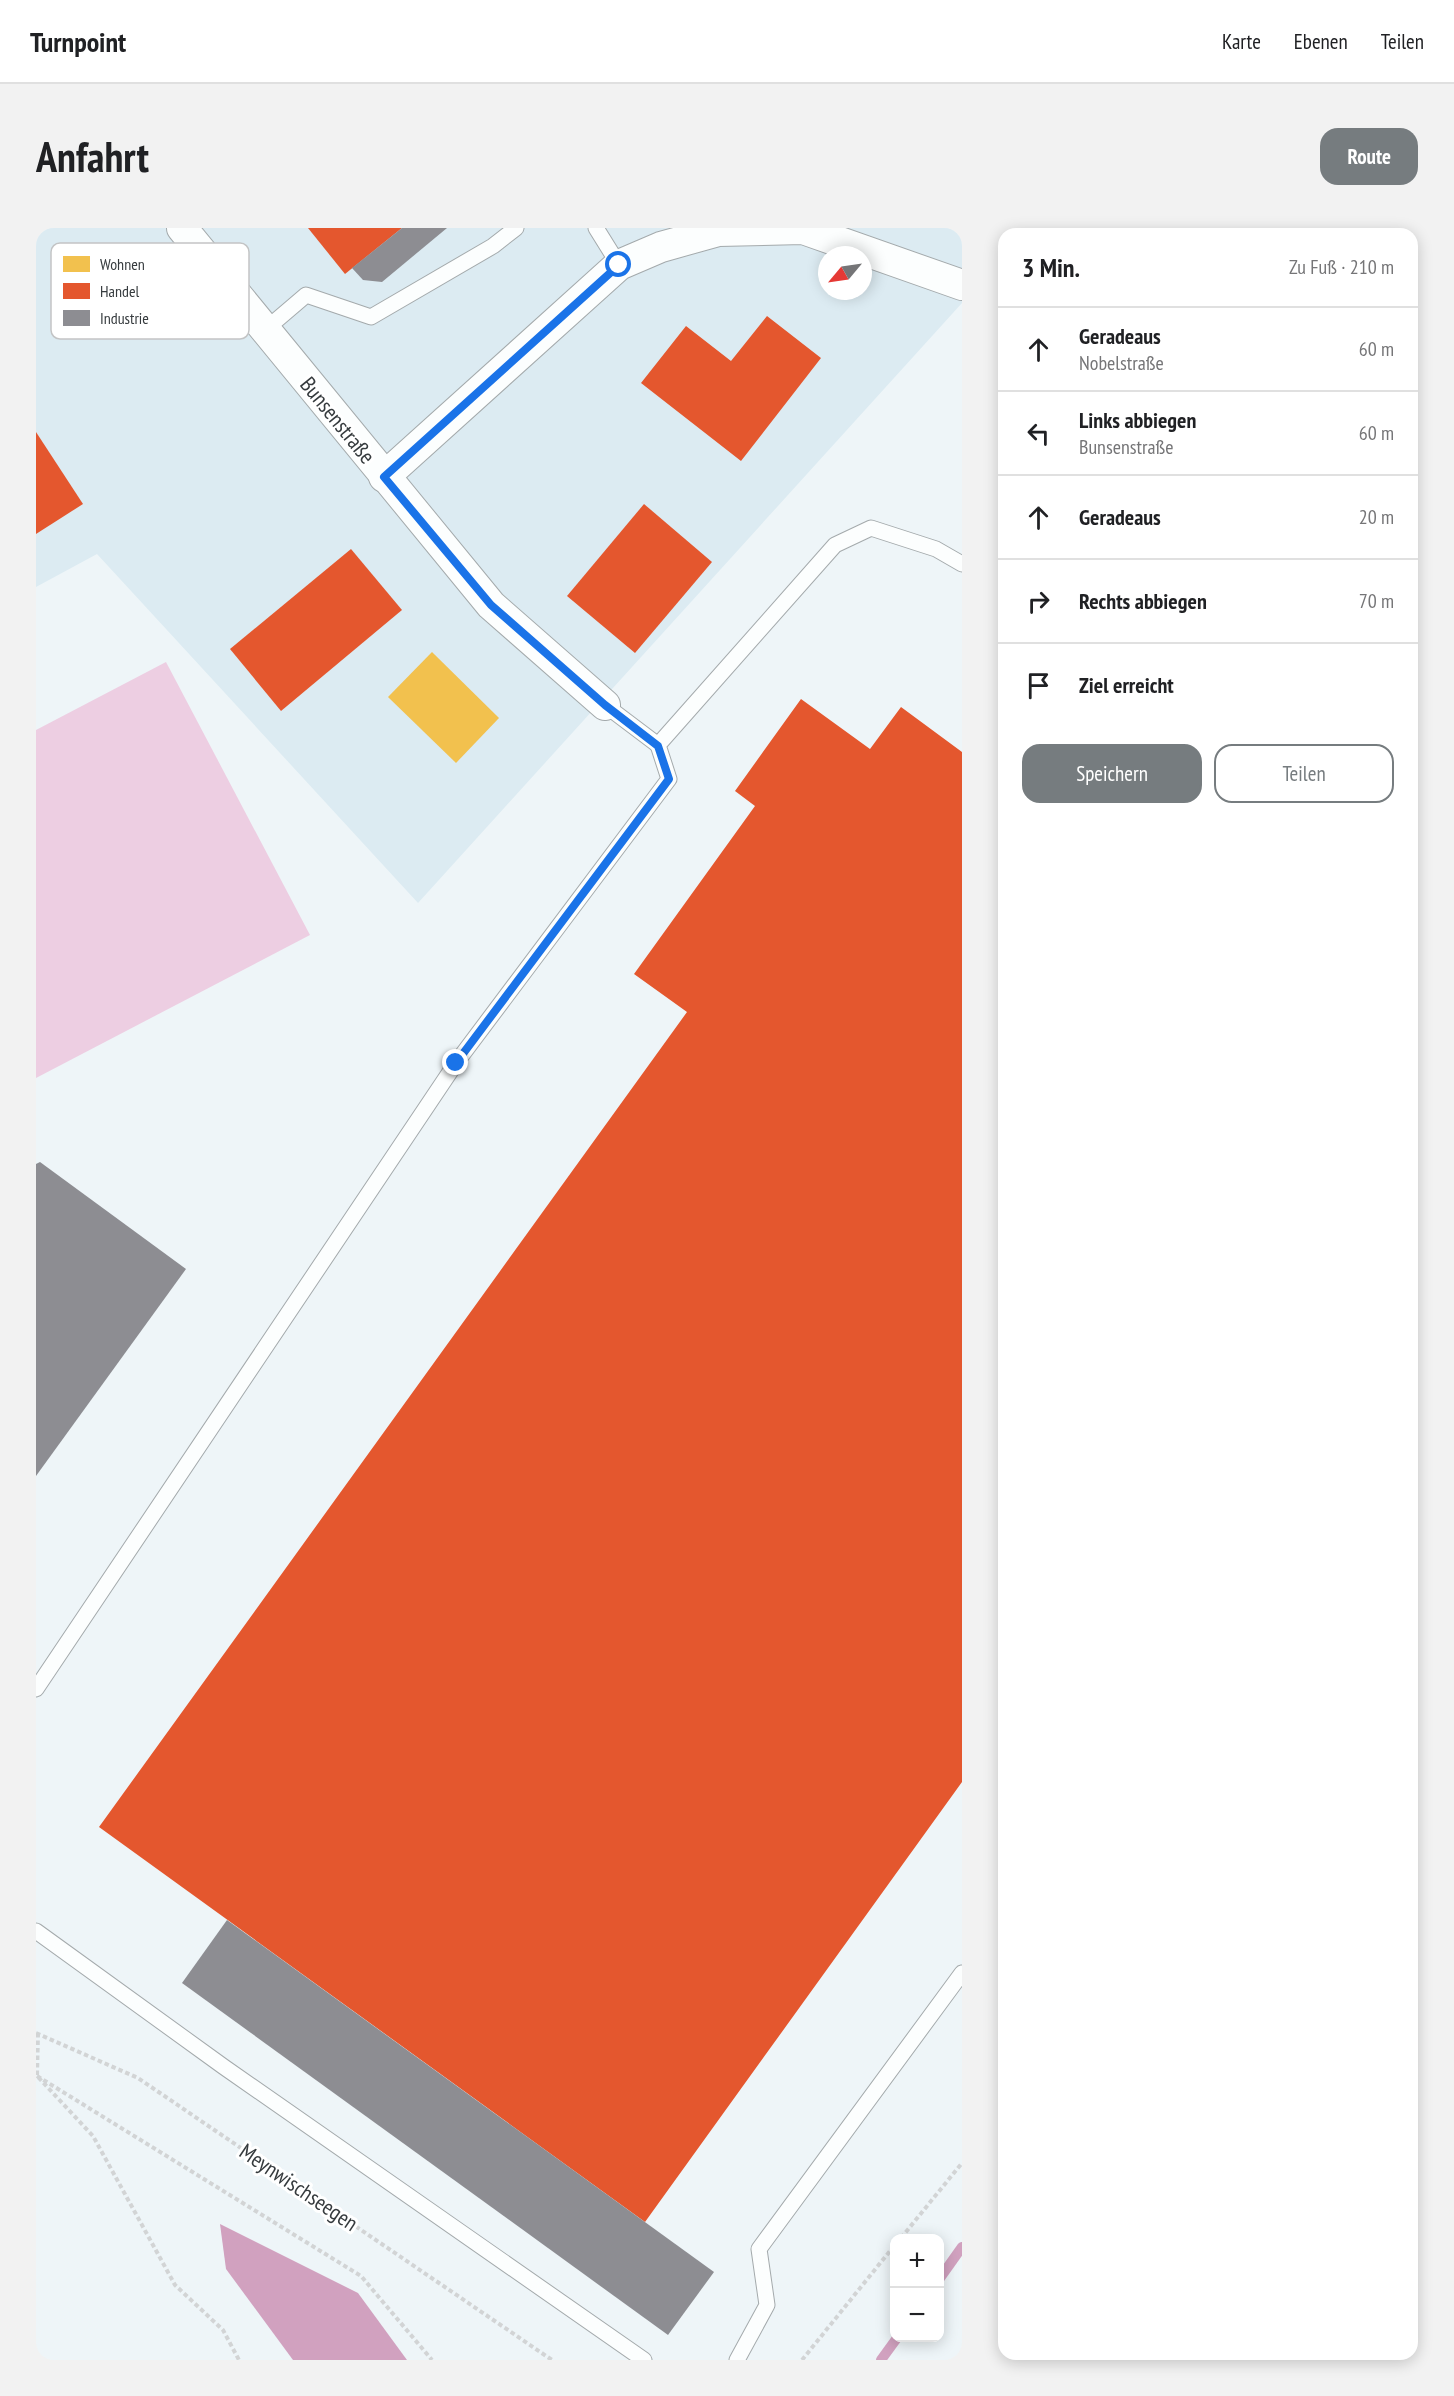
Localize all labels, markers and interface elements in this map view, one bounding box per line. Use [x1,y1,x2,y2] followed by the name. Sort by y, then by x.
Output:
[30,23,126,60] text: Turnpoint
[1222,28,1261,55] text: Karte
[1294,28,1348,55] text: Ebenen
[1381,28,1424,55] text: Teilen
[1320,128,1418,185] button: Route
[36,129,149,184] text: Anfahrt
[51,243,249,339] legend
[818,246,872,300] north arrow
[605,251,631,277] route start
[1022,251,1080,284] text: 3 Min.
[100,254,145,274] text: Wohnen
[1289,254,1394,280] text: Zu Fuß · 210 m
[100,281,140,301] text: Handel
[100,308,149,328] text: Industrie
[1079,322,1161,350] text: Geradeaus
[1022,333,1055,366] icon: ahead
[1359,336,1394,362] text: 60 m
[1079,350,1164,376] text: Nobelstraße
[294,371,382,469] street label: Bunsenstraße
[1079,406,1196,434] text: Links abbiegen
[1022,417,1055,450] icon: left
[1359,420,1394,446] text: 60 m
[1079,434,1173,460] text: Bunsenstraße
[1022,501,1055,534] icon: ahead
[1079,503,1161,531] text: Geradeaus
[1359,504,1394,530] text: 20 m
[1022,585,1055,618] icon: right
[1079,587,1207,615] text: Rechts abbiegen
[1359,588,1394,614] text: 70 m
[1022,669,1055,702] icon: arrive
[1079,671,1174,699] text: Ziel erreicht
[1022,744,1202,803] button: Speichern
[1214,744,1394,803] button: Teilen
[442,1049,468,1075] route end
[234,2137,364,2237] street label: Meynwischseegen
[890,2234,944,2342] map controls
[890,2234,944,2288] button: +
[890,2288,944,2342] button: −

